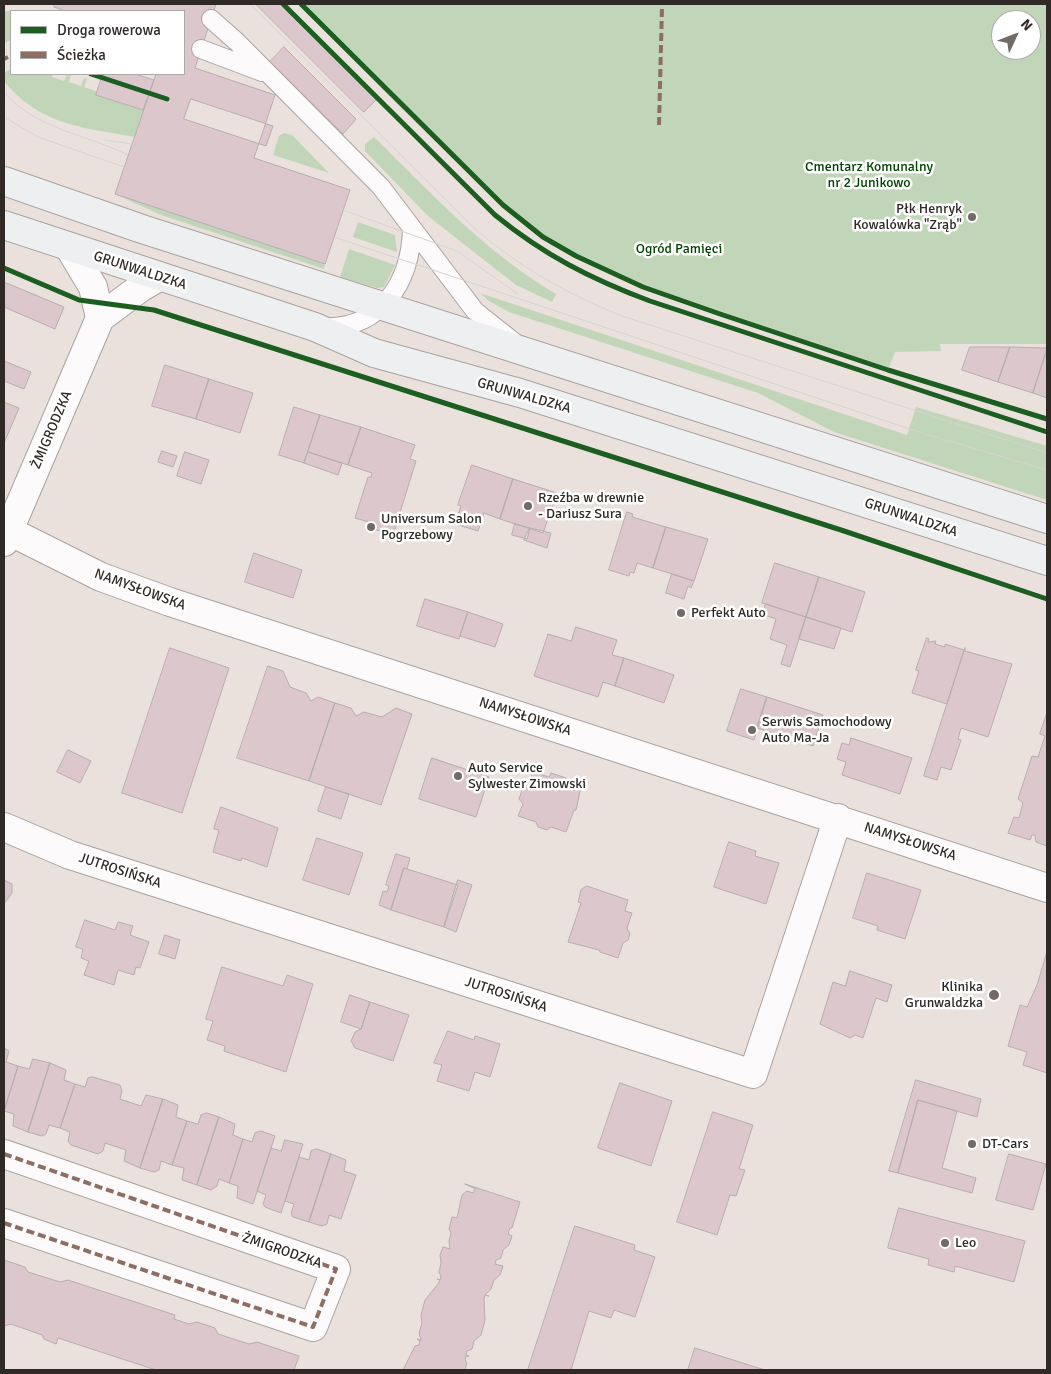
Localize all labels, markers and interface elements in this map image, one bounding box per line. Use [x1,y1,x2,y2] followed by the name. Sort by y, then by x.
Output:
[10,10,185,75] legend
[991,10,1041,60] north arrow
[1017,16,1036,34] text: N
[57,21,161,39] text: Droga rowerowa
[57,46,106,64] text: Ścieżka
[805,159,933,192] park label: Cmentarz Komunalny nr 2 Junikowo
[853,201,962,233] place label: Płk Henryk Kowalówka "Zrąb"
[966,211,978,223] marker: Płk Henryk Kowalówka "Zrąb"
[636,241,722,257] park label: Ogród Pamięci
[91,248,189,294] street label: GRUNWALDZKA
[475,375,573,417] street label: GRUNWALDZKA
[28,388,76,472] street label: ŻMIGRODZKA
[538,490,644,522] place label: Rzeźba w drewnie - Dariusz Sura
[862,495,960,541] street label: GRUNWALDZKA
[522,500,534,512] marker: Rzeźba w drewnie - Dariusz Sura
[381,511,482,544] place label: Universum Salon Pogrzebowy
[365,521,377,533] marker: Universum Salon Pogrzebowy
[92,566,188,614] street label: NAMYSŁOWSKA
[691,605,766,621] place label: Perfekt Auto
[675,607,687,619] marker: Perfekt Auto
[477,694,573,740] street label: NAMYSŁOWSKA
[762,714,892,746] place label: Serwis Samochodowy Auto Ma-Ja
[746,724,758,736] marker: Serwis Samochodowy Auto Ma-Ja
[468,760,586,792] place label: Auto Service Sylwester Zimowski
[452,770,464,782] marker: Auto Service Sylwester Zimowski
[862,819,958,865] street label: NAMYSŁOWSKA
[76,850,164,892] street label: JUTROSIŃSKA
[462,974,550,1016] street label: JUTROSIŃSKA
[905,979,983,1012] place label: Klinika Grunwaldzka
[987,988,1001,1002] marker: Klinika Grunwaldzka
[982,1136,1029,1152] place label: DT-Cars
[966,1138,978,1150] marker: DT-Cars
[240,1229,324,1273] street label: ŻMIGRODZKA
[955,1235,976,1251] place label: Leo
[939,1237,951,1249] marker: Leo

